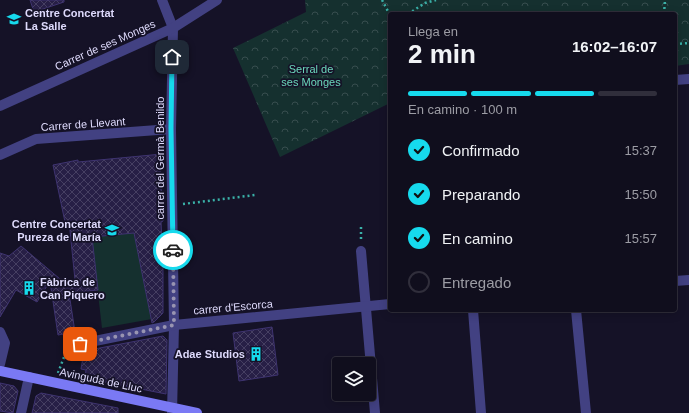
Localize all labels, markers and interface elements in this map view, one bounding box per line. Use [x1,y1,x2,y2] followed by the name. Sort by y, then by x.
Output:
[25,7,115,32] place label: Centre Concertat La Salle
[6,11,22,27] school or university icon: Centre Concertat La Salle
[53,17,158,73] street label: Carrer de ses Monges
[408,24,458,39] text: Llega en
[572,38,657,55] text: 16:02–16:07
[408,39,476,69] text: 2 min
[155,40,189,74] pin
[161,46,183,68] icon: home
[281,63,341,88] park label: Serral de ses Monges
[154,97,166,219] street label: carrer del Germà Benildo
[408,102,517,117] text: En camino · 100 m
[40,115,126,133] street label: Carrer de Llevant
[408,139,430,161] icon: check
[442,142,520,159] text: Confirmado
[624,143,657,158] text: 15:37
[408,183,430,205] icon: check
[442,186,520,203] text: Preparando
[624,187,657,202] text: 15:50
[12,218,102,243] place label: Centre Concertat Pureza de María
[104,222,120,238] school or university icon: Centre Concertat Pureza de María
[408,227,430,249] icon: check
[153,230,193,270] courier
[442,230,513,247] text: En camino
[624,231,657,246] text: 15:57
[162,239,184,261] icon: car
[442,274,511,291] text: Entregado
[40,276,105,301] place label: Fàbrica de Can Piquero
[21,280,37,296] building icon: Fàbrica de Can Piquero
[193,297,274,316] street label: carrer d'Escorca
[63,327,97,361] pin
[69,333,91,355] icon: bag
[248,346,264,362] building icon: Adae Studios
[175,348,245,360] place label: Adae Studios
[332,357,376,401] map controls
[332,357,376,401] button: layers
[59,365,144,395] street label: Avinguda de Lluc

